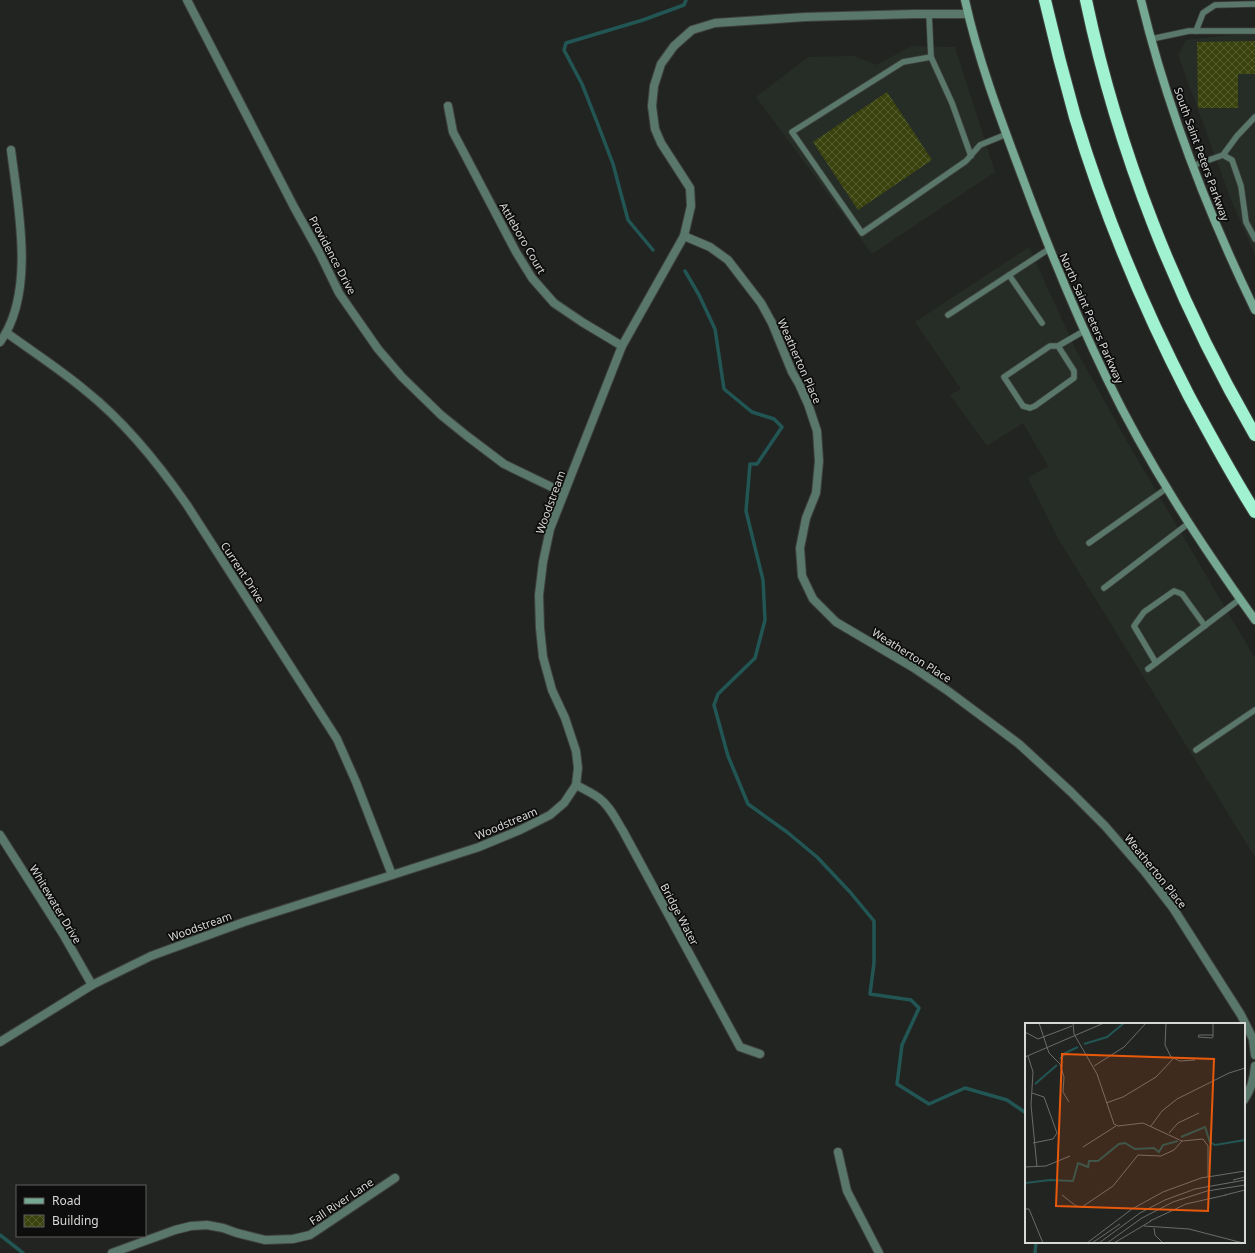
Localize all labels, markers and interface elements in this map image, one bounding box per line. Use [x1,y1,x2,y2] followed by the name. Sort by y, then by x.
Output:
[1171,85,1233,223] street label: South Saint Peters Parkway
[496,200,550,276] street label: Attleboro Court
[306,213,360,297] street label: Providence Drive
[1056,250,1128,386] street label: North Saint Peters Parkway
[775,316,825,406] street label: Weatherton Place
[532,468,568,536] street label: Woodstream
[218,539,268,605] street label: Current Drive
[869,624,955,686] street label: Weatherton Place
[473,803,539,843] street label: Woodstream
[1121,831,1191,911] street label: Weatherton Place
[27,862,85,946] street label: Whitewater Drive
[657,880,703,948] street label: Bridge Water
[166,908,234,944] street label: Woodstream
[1025,1023,1245,1243] inset map
[306,1174,376,1228] street label: Fall River Lane
[16,1185,146,1237] legend
[52,1192,81,1209] text: Road
[52,1212,99,1229] text: Building

